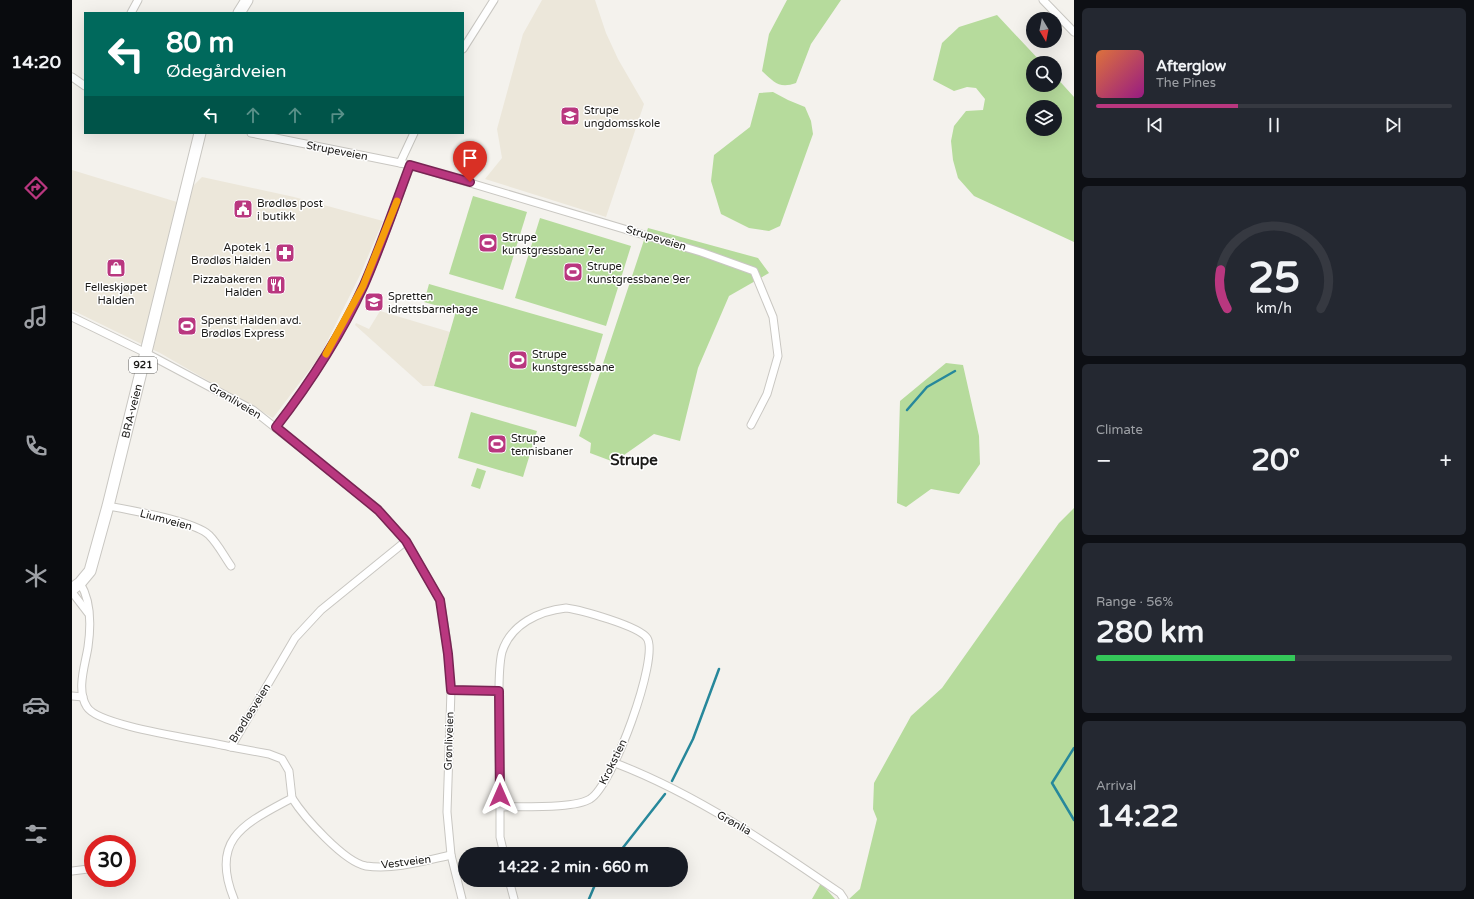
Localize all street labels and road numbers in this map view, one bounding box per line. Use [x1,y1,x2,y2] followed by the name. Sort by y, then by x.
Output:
[305,139,369,163] street label: Strupeveien
[624,223,688,253] street label: Strupeveien
[129,357,157,373] road number: 921
[206,380,264,422] street label: Grønliveien
[118,382,144,439] street label: BRA-veien
[139,507,193,533] street label: Liumveien
[227,681,273,745] street label: Brødløsveien
[441,711,457,771] street label: Grønliveien
[596,737,630,787] street label: Krokstien
[714,808,754,838] street label: Grønlia
[380,852,432,872] street label: Vestveien

